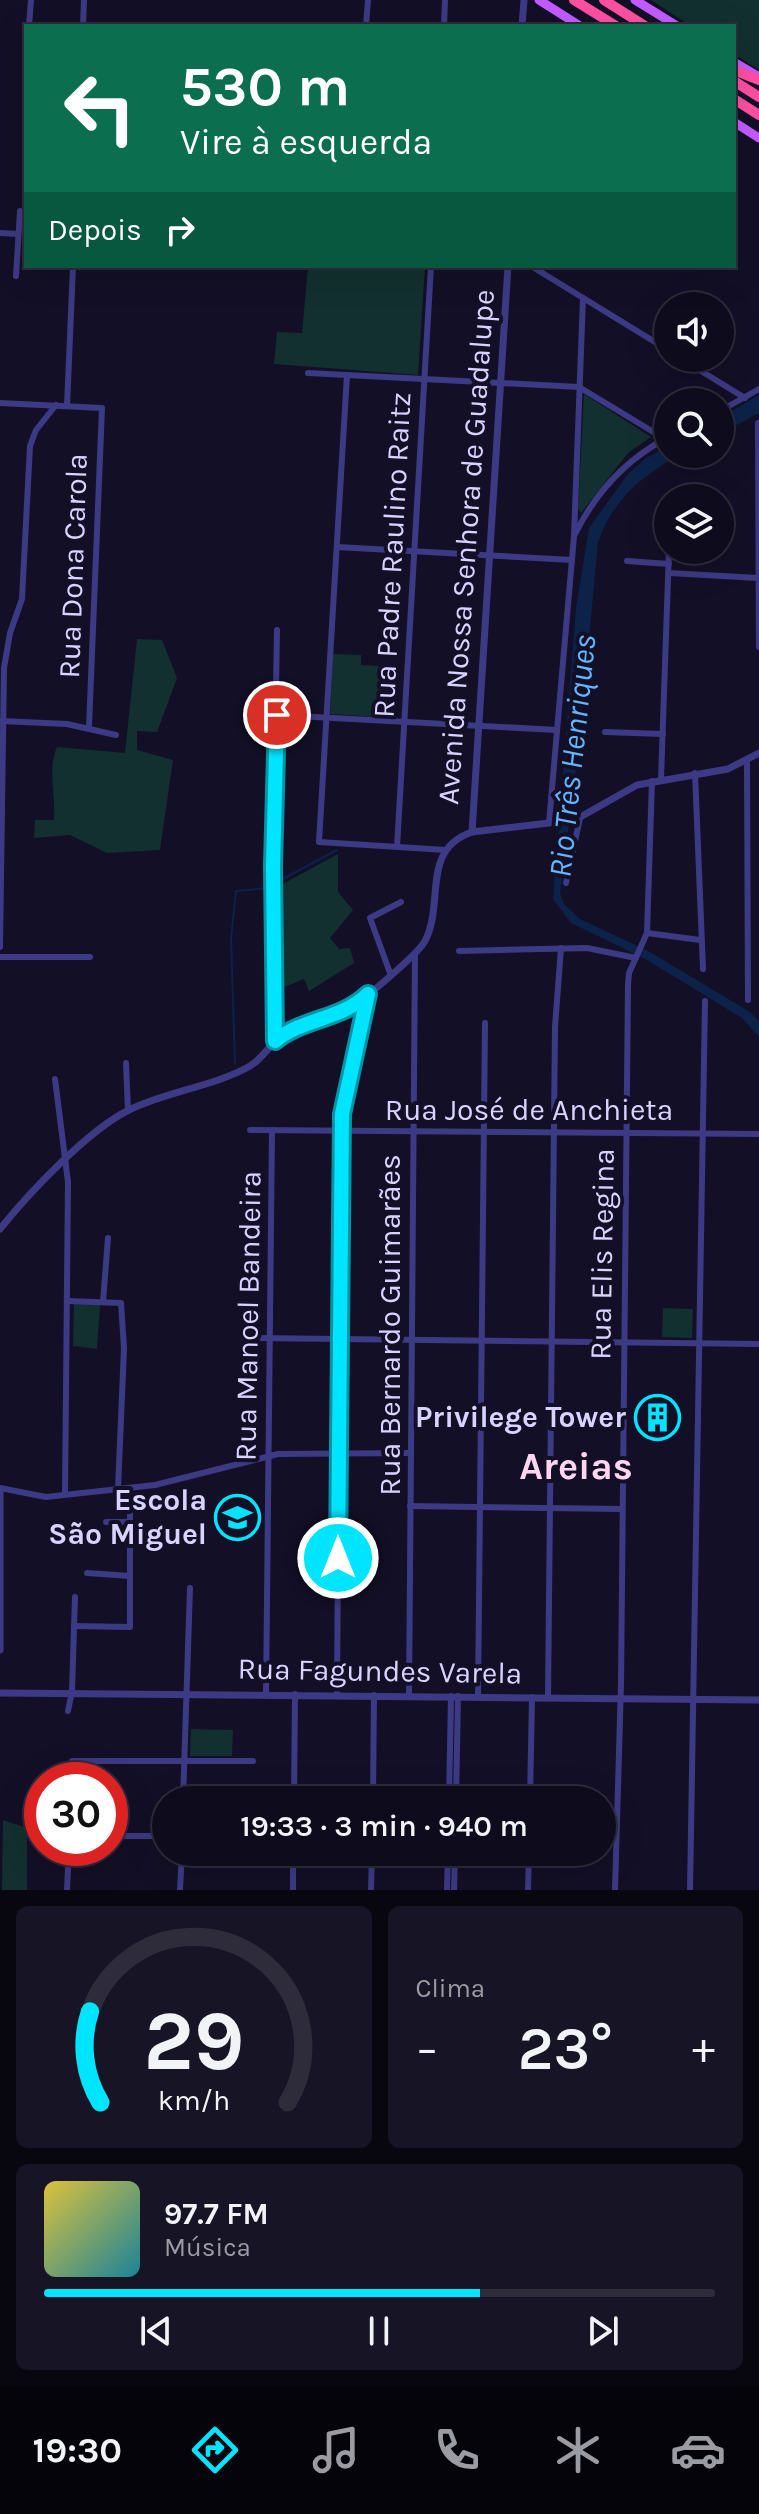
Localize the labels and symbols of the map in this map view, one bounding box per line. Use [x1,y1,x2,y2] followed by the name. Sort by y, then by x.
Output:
[430,288,502,806] street label: Avenida Nossa Senhora de Guadalupe
[365,391,419,719] street label: Rua Padre Raulino Raitz
[51,453,95,679] street label: Rua Dona Carola
[541,633,604,879] water label: Rio Três Henriques
[243,681,311,749] pin
[385,1092,673,1128] street label: Rua José de Anchieta
[582,1148,622,1360] street label: Rua Elis Regina
[372,1154,408,1496] street label: Rua Bernardo Guimarães
[227,1171,269,1461] street label: Rua Manoel Bandeira
[633,1393,681,1441] building icon: Privilege Tower
[415,1399,626,1435] place label: Privilege Tower
[519,1444,633,1489] district label: Areias
[48,1482,207,1552] place label: Escola São Miguel
[214,1493,262,1541] school or university icon: Escola São Miguel
[296,1516,380,1600] position arrow
[237,1651,523,1691] street label: Rua Fagundes Varela
[24,1762,128,1866] speed limit sign: 30

